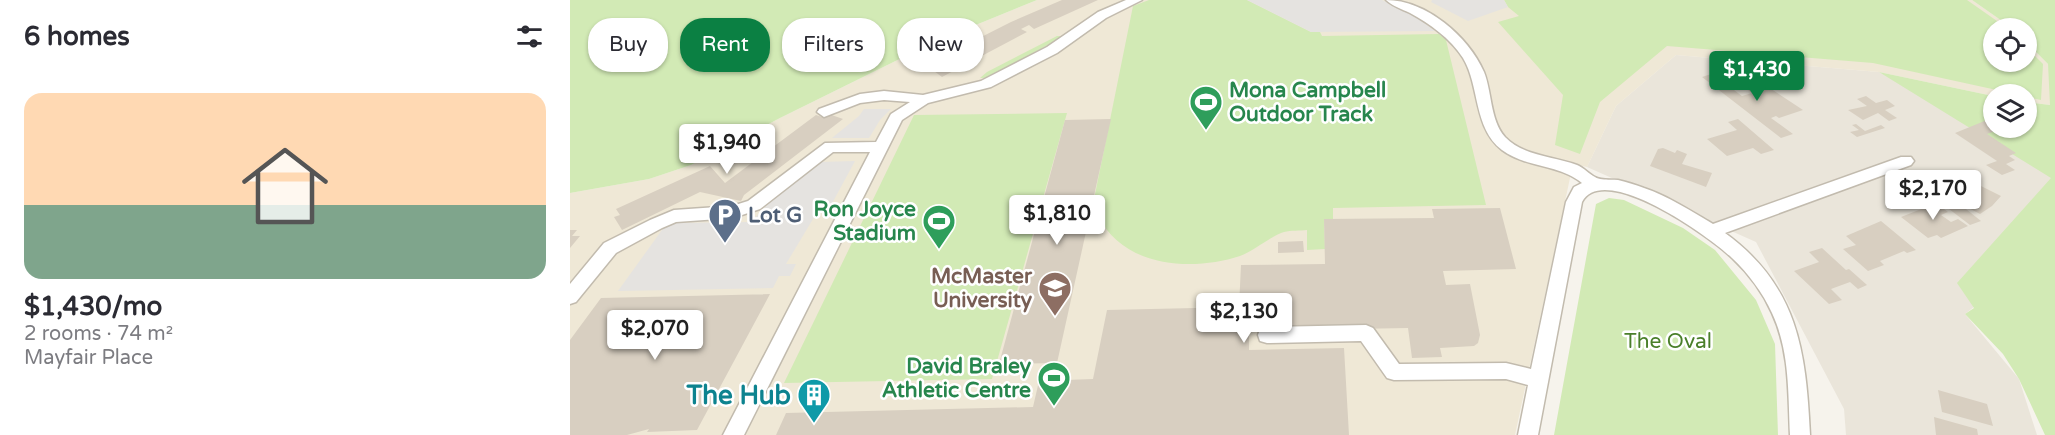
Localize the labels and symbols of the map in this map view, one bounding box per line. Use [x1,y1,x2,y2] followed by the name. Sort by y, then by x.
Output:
[1708,51,1806,102] pin: $1,430
[1229,78,1386,127] place label: Mona Campbell Outdoor Track
[1188,84,1224,131] sports icon: Mona Campbell Outdoor Track
[678,124,776,175] pin: $1,940
[1884,170,1982,221] pin: $2,170
[1008,195,1106,246] pin: $1,810
[707,197,743,244] parking icon: Lot G
[813,197,916,246] place label: Ron Joyce Stadium
[748,203,802,228] place label: Lot G
[921,203,957,250] sports icon: Ron Joyce Stadium
[931,264,1033,313] place label: McMaster University
[1037,270,1073,317] school or university icon: McMaster University
[1195,293,1293,344] pin: $2,130
[606,310,704,361] pin: $2,070
[1624,329,1712,354] park label: The Oval
[882,354,1032,403] place label: David Braley Athletic Centre
[1036,360,1072,407] sports icon: David Braley Athletic Centre
[796,377,832,424] building icon: The Hub
[685,380,791,411] place label: The Hub

